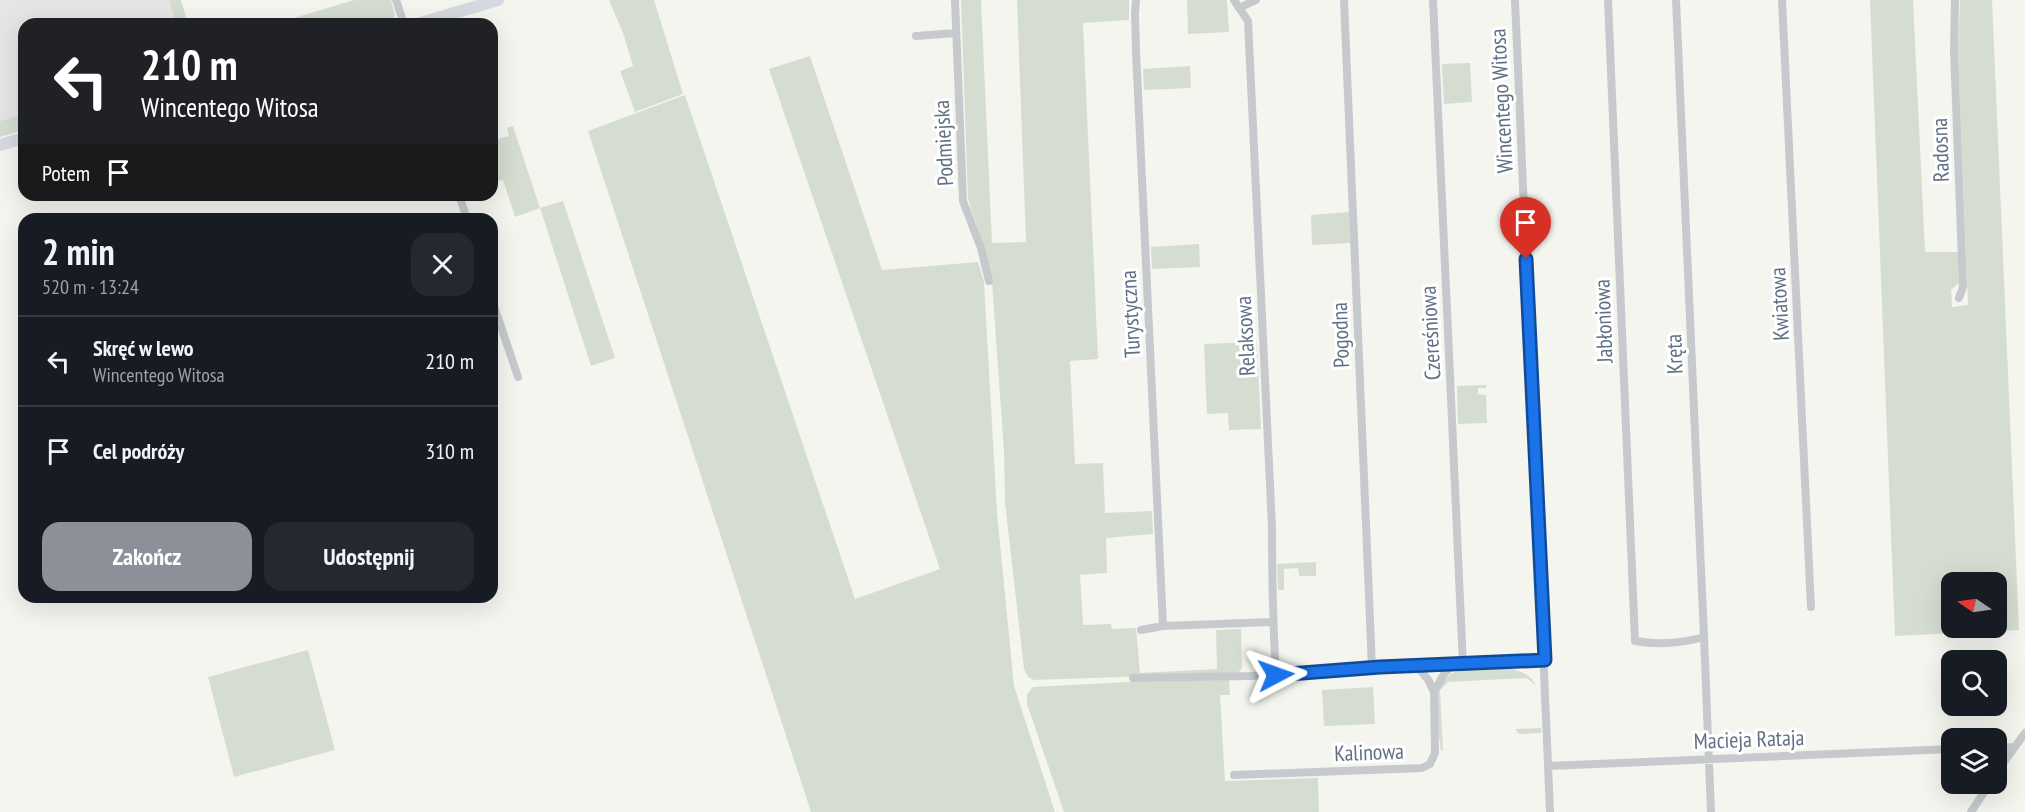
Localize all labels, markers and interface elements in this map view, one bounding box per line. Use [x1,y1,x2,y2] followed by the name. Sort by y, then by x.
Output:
[1483,28,1519,174] street label: Wincentego Witosa
[141,37,238,92] text: 210 m
[42,42,120,120] icon: left
[141,90,319,124] text: Wincentego Witosa
[927,99,959,187] street label: Podmiejska
[1925,117,1955,183] street label: Radosna
[102,156,135,189] icon: arrive
[42,159,90,187] text: Potem
[1500,197,1551,259] pin
[1509,206,1542,239] icon: arrive
[42,228,115,275] text: 2 min
[411,233,474,296] button: close
[1763,267,1795,341] street label: Kwiatowa
[1114,270,1146,358] street label: Turystyczna
[42,274,139,300] text: 520 m · 13:24
[1588,279,1618,364] street label: Jabłoniowa
[1414,285,1446,381] street label: Czereśniowa
[1229,295,1261,377] street label: Relaksowa
[1325,302,1355,368] street label: Pogodna
[1659,333,1689,375] street label: Kręta
[93,334,194,362] text: Skręć w lewo
[42,345,75,378] icon: left
[425,347,474,375] text: 210 m
[93,362,225,388] text: Wincentego Witosa
[42,435,75,468] icon: arrive
[93,437,184,465] text: Cel podróży
[425,437,474,465] text: 310 m
[42,522,252,591] button: Zakończ
[264,522,474,591] button: Udostępnij
[1941,572,2007,638] north arrow
[1941,572,2007,794] map controls
[1244,643,1308,707] position arrow
[1941,650,2007,716] button: search
[1693,723,1805,755] street label: Macieja Rataja
[1941,728,2007,794] button: layers
[1334,737,1404,767] street label: Kalinowa

